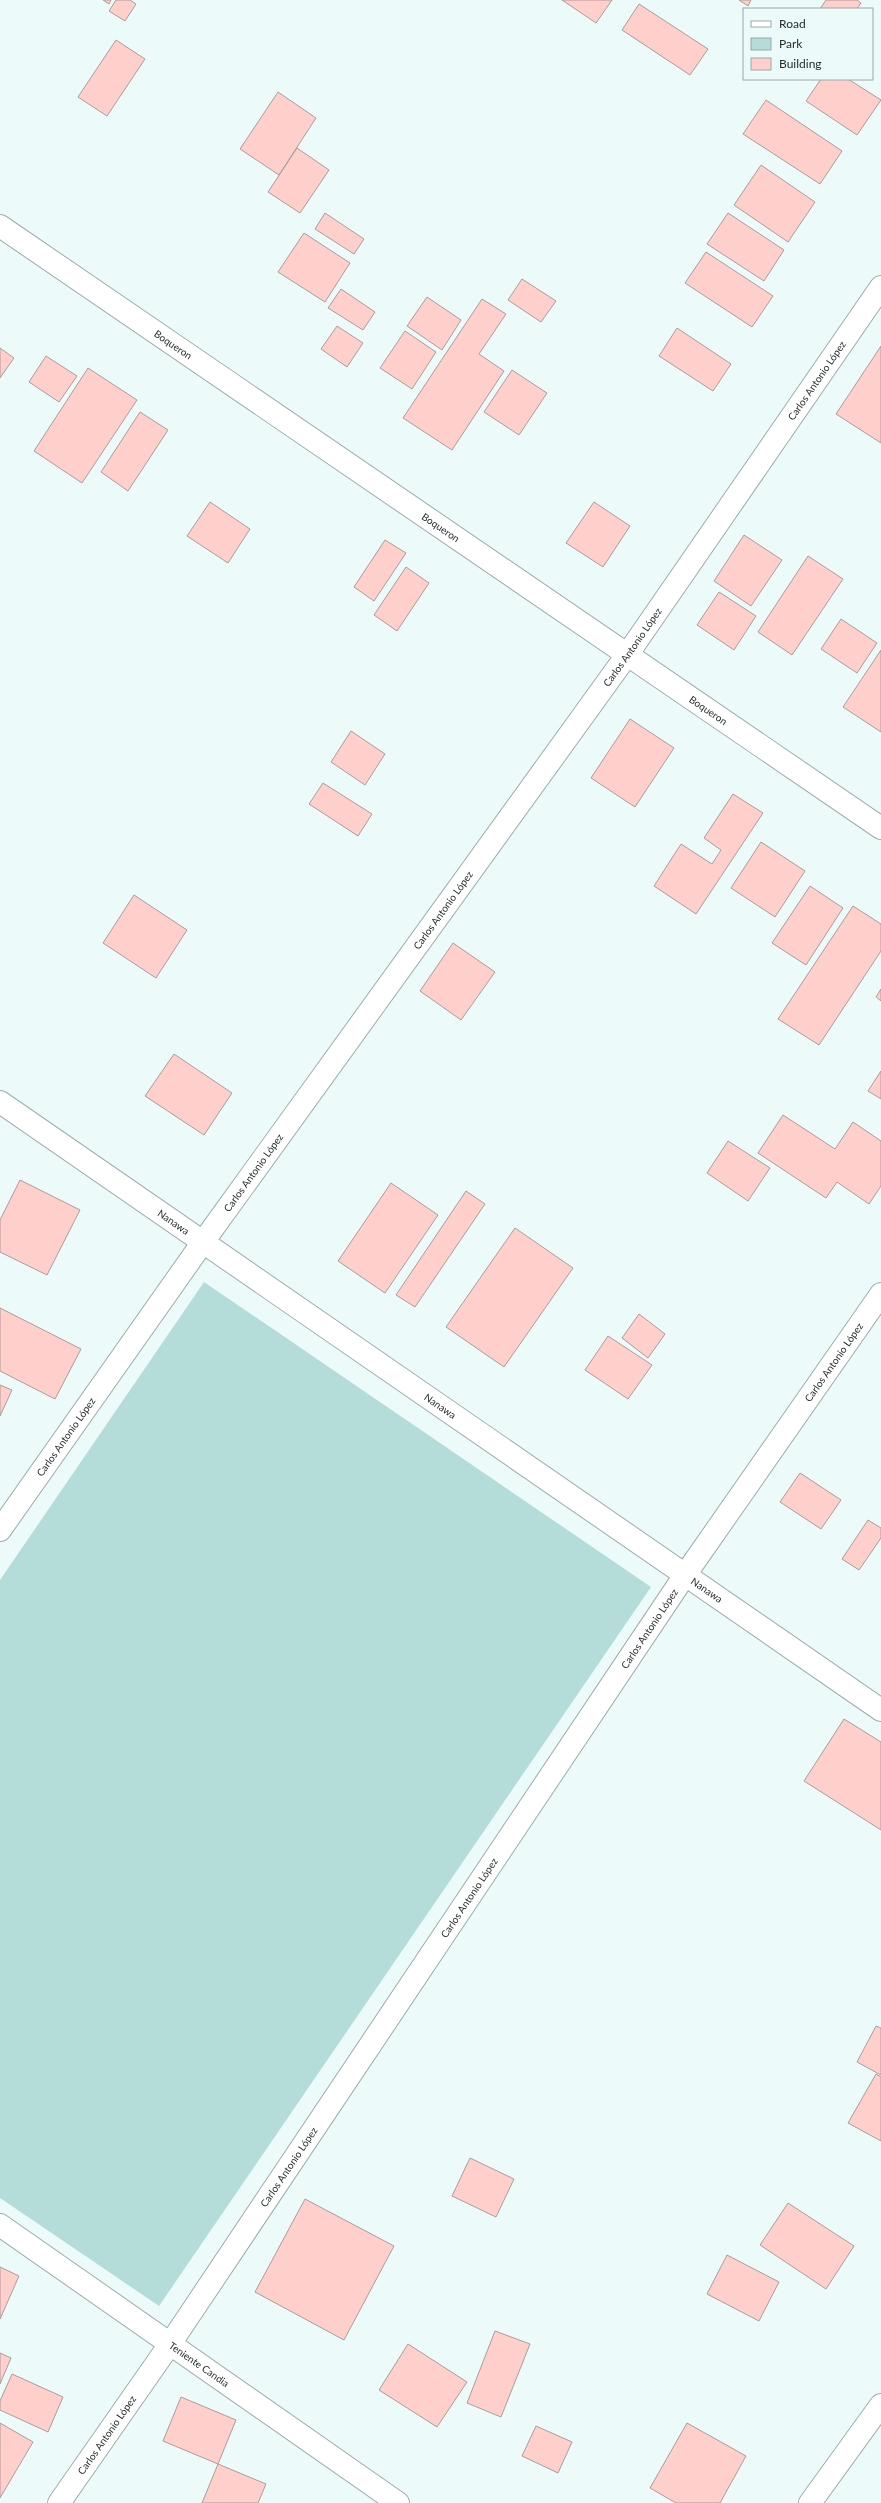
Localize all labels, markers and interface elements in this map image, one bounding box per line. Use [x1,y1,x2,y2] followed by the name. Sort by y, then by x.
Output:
[743,8,873,80] legend
[779,16,806,31] text: Road
[779,36,803,51] text: Park
[779,56,822,71] text: Building
[152,327,195,362] street label: Boqueron
[785,338,848,422] street label: Carlos Antonio López
[420,510,462,544] street label: Boqueron
[600,605,664,689] street label: Carlos Antonio López
[687,693,730,727] street label: Boqueron
[411,868,475,951] street label: Carlos Antonio López
[221,1131,286,1214] street label: Carlos Antonio López
[156,1207,192,1237] street label: Nanawa
[802,1320,865,1404] street label: Carlos Antonio López
[422,1391,458,1421] street label: Nanawa
[34,1395,98,1479] street label: Carlos Antonio López
[689,1575,725,1605] street label: Nanawa
[618,1586,680,1671] street label: Carlos Antonio López
[438,1855,500,1940] street label: Carlos Antonio López
[258,2124,320,2209] street label: Carlos Antonio López
[167,2339,232,2389] street label: Teniente Candia
[75,2393,138,2477] street label: Carlos Antonio López

